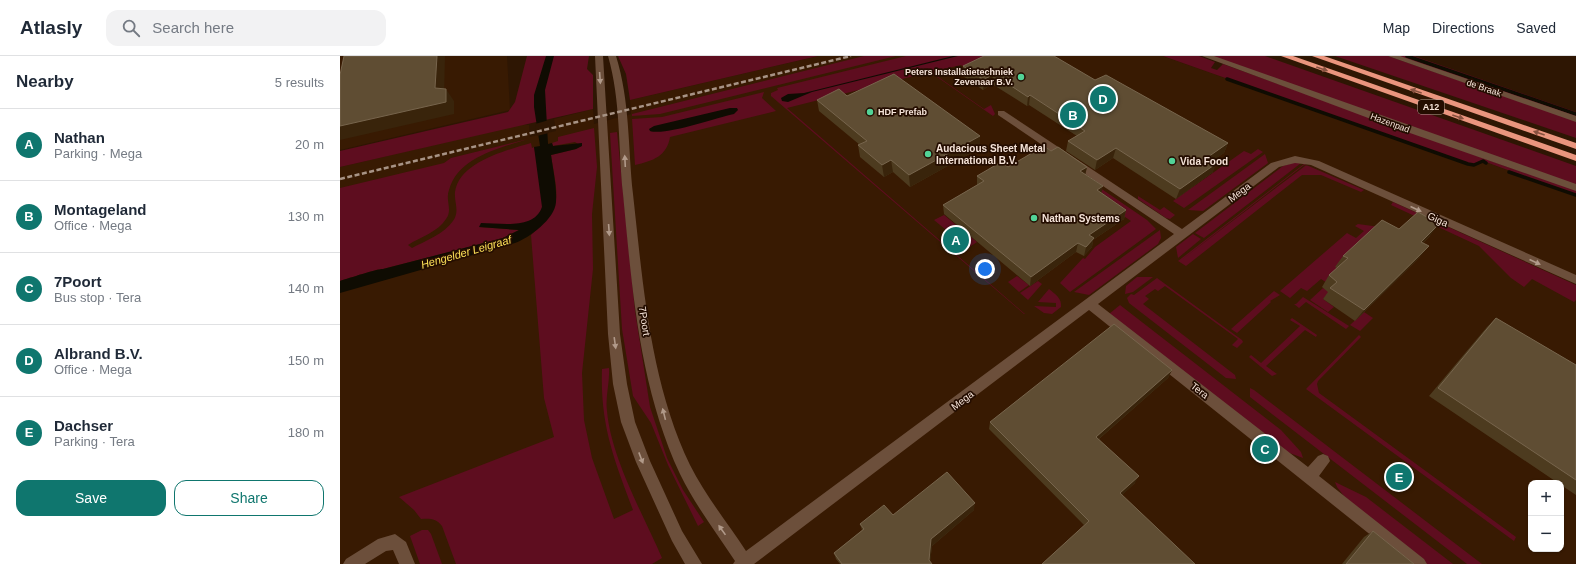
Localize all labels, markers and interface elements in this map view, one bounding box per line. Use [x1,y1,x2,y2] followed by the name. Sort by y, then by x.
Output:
[106,10,386,46] search box
[20,17,82,38] text: Atlasly
[120,17,142,39] icon: search
[152,19,234,36] text: Search here
[1383,20,1410,36] text: Map
[1432,20,1494,36] text: Directions
[1516,20,1556,36] text: Saved
[1316,66,1328,72] one-way arrow
[905,67,1014,87] place label: Peters Installatietechniek Zevenaar B.V.
[16,72,74,91] text: Nearby
[597,72,604,84] one-way arrow
[1016,72,1026,82] marker: Peters Installatietechniek Zevenaar B.V.
[275,75,324,90] text: 5 results
[1465,77,1503,99] street label: de Braak
[1090,84,1116,114] pin: D
[1410,87,1422,93] one-way arrow
[1060,100,1086,130] pin: B
[1418,100,1444,114] road number: A12
[865,107,875,117] marker: HDF Prefab
[878,107,928,117] place label: HDF Prefab
[1369,111,1411,135] street label: Hazenpad
[1452,114,1464,120] one-way arrow
[54,129,105,146] text: Nathan
[1533,130,1545,136] one-way arrow
[24,137,34,152] text: A
[295,137,324,152] text: 20 m
[936,143,1046,166] place label: Audacious Sheet Metal International B.V.
[54,146,142,161] text: Parking · Mega
[923,149,933,159] marker: Audacious Sheet Metal International B.V.
[622,155,629,167] one-way arrow
[1167,156,1177,166] marker: Vida Food
[1180,156,1228,167] place label: Vida Food
[1226,180,1253,204] street label: Mega
[54,201,147,218] text: Montageland
[1411,206,1422,212] one-way arrow
[24,209,34,224] text: B
[288,209,324,224] text: 130 m
[1426,210,1450,229] street label: Giga
[1029,213,1039,223] marker: Nathan Systems
[1042,213,1120,224] place label: Nathan Systems
[54,218,132,233] text: Office · Mega
[605,224,612,236] one-way arrow
[943,225,969,255] pin: A
[419,233,514,271] water label: Hengelder Leigraaf
[975,259,995,279] your location
[1530,259,1541,265] one-way arrow
[54,273,102,290] text: 7Poort
[24,281,34,296] text: C
[288,281,324,296] text: 140 m
[54,290,141,305] text: Bus stop · Tera
[637,306,652,337] street label: 7Poort
[612,337,618,349] one-way arrow
[54,345,143,362] text: Albrand B.V.
[24,353,34,368] text: D
[288,353,324,368] text: 150 m
[54,362,132,377] text: Office · Mega
[1189,380,1211,401] street label: Tera
[949,388,976,412] street label: Mega
[660,408,666,420] one-way arrow
[54,417,113,434] text: Dachser
[25,425,33,440] text: E
[288,425,324,440] text: 180 m
[54,434,135,449] text: Parking · Tera
[1252,434,1278,464] pin: C
[639,453,645,465] one-way arrow
[1386,462,1412,492] pin: E
[16,480,166,516] button: Save
[174,480,324,516] button: Share
[1528,480,1564,552] map controls
[1528,480,1564,516] button: +
[1528,516,1564,552] button: −
[718,524,726,535] one-way arrow

